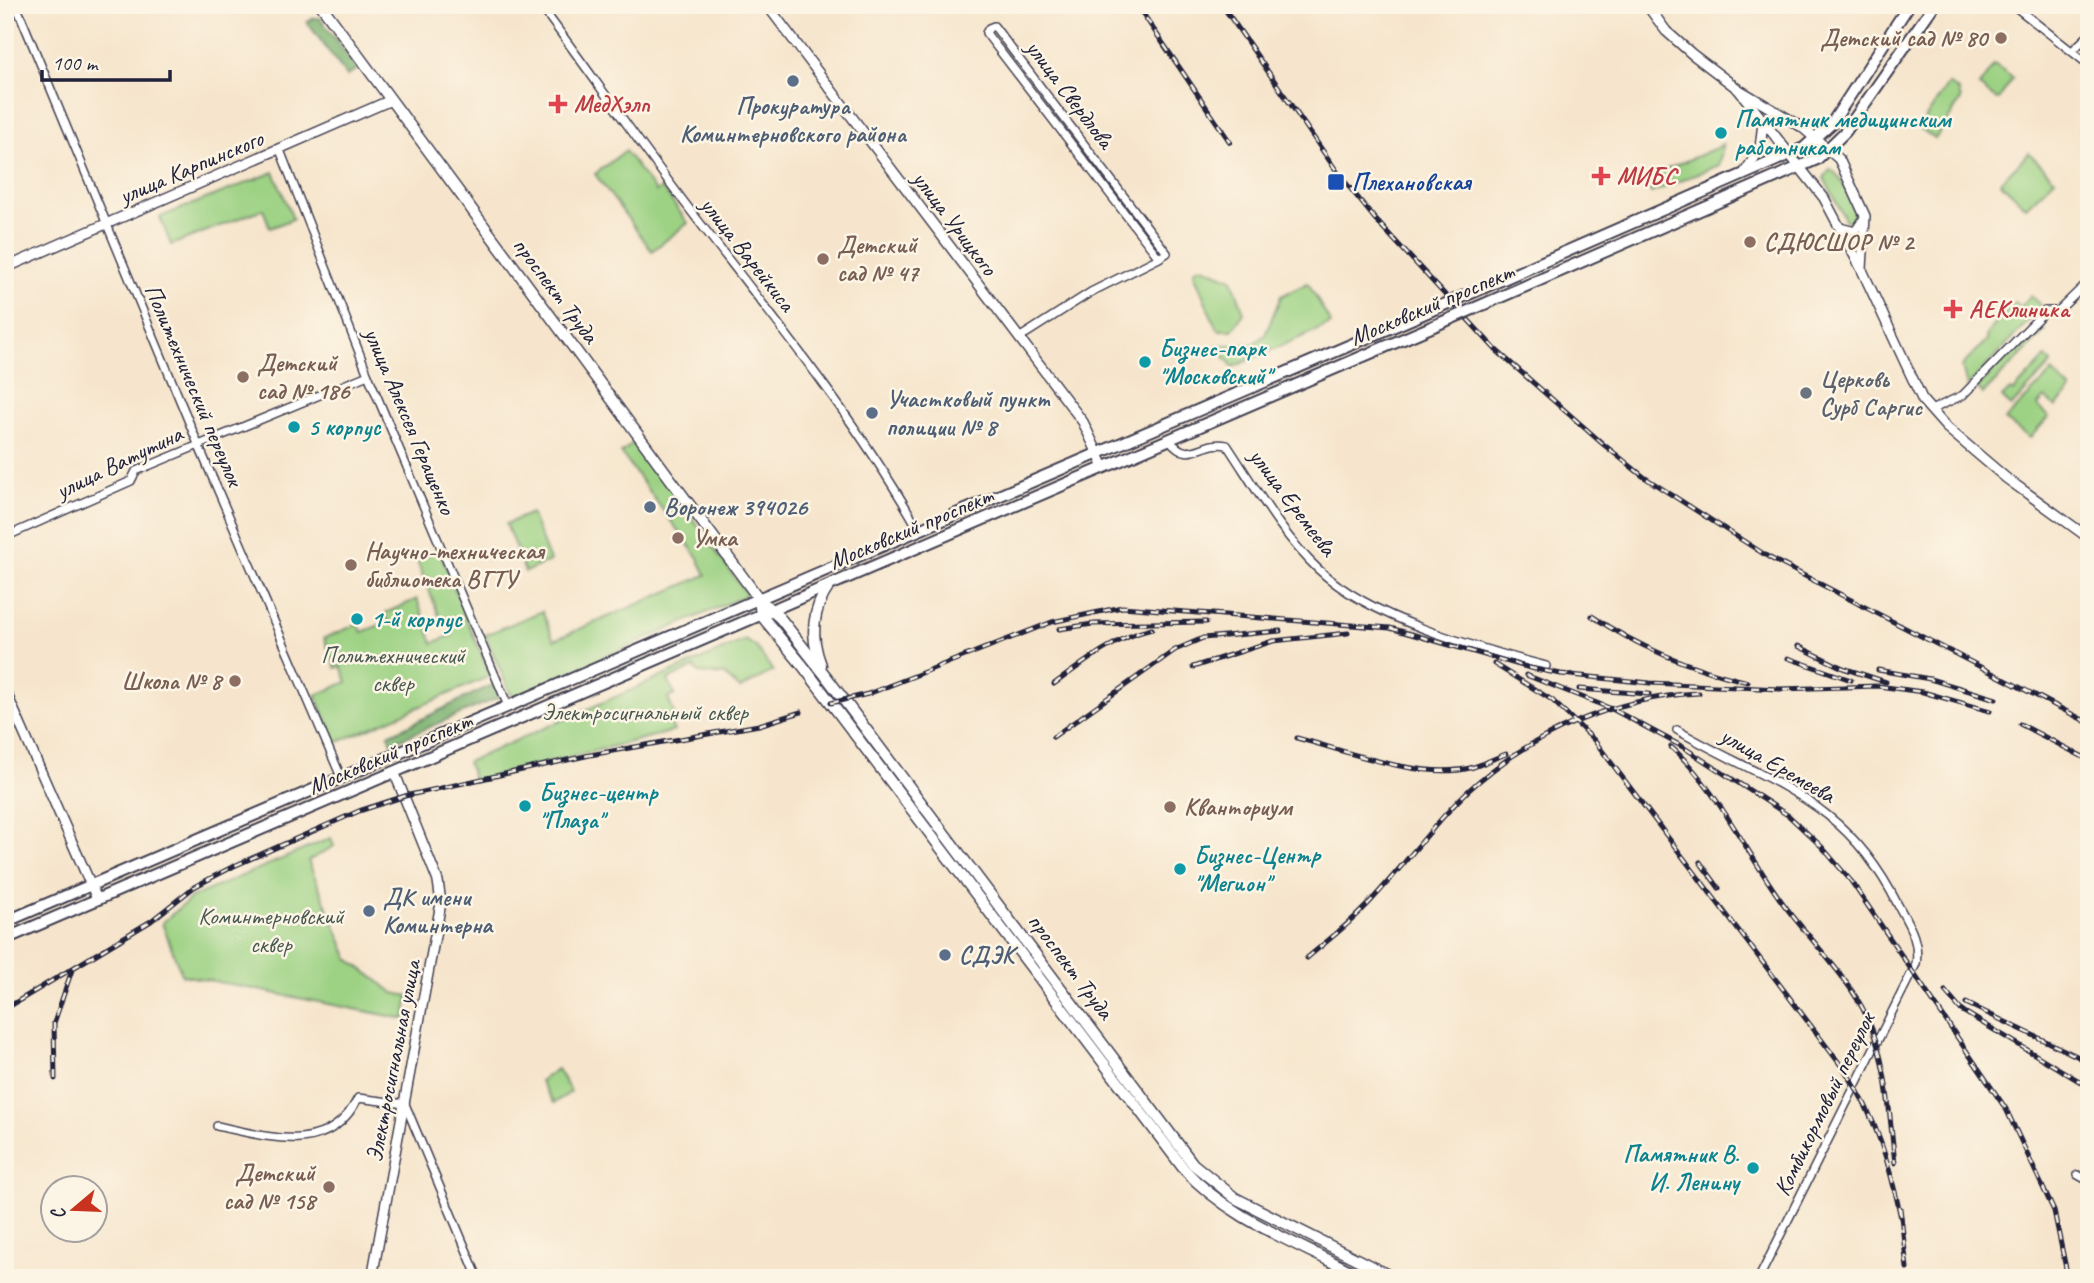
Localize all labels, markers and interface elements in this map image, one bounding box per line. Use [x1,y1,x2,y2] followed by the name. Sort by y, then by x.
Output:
[1820,23,1989,53] place label: Детский сад № 80
[1993,30,2009,46] marker: Детский сад № 80
[1018,32,1122,156] street label: улица Свердлова
[42,38,170,82] scale bar
[52,50,99,76] text: 100 m
[785,73,801,89] marker: Прокуратура Коминтерновского района
[574,89,650,119] place label: МедХэлп
[680,91,907,149] place label: Прокуратура Коминтерновского района
[548,94,568,114] marker: МедХэлп
[1735,104,1952,162] place label: Памятник медицинским работникам
[113,123,269,212] street label: улица Карпинского
[1713,125,1729,141] marker: Памятник медицинским работникам
[1617,161,1679,191] place label: МИБС
[905,163,1005,283] street label: улица Урицкого
[1591,166,1611,186] marker: МИБС
[1352,167,1472,197] place label: Плехановская
[1326,172,1346,192] marker: Плехановская
[693,189,803,318] street label: улица Варейкиса
[1764,227,1915,257] place label: СДЮСШОР № 2
[837,230,920,288] place label: Детский сад № 47
[506,231,607,350] street label: проспект Труда
[1742,234,1758,250] marker: СДЮСШОР № 2
[815,251,831,267] marker: Детский сад № 47
[1345,256,1519,352] street label: Московский проспект
[138,280,251,492] street label: Политехнический переулок
[1969,294,2071,324] place label: АЕКлиника
[1943,299,1963,319] marker: АЕКлиника
[356,321,463,520] street label: улица Алексея Геращенко
[1159,333,1276,391] place label: Бизнес-парк "Московский"
[257,348,351,406] place label: Детский сад № 186
[1137,354,1153,370] marker: Бизнес-парк "Московский"
[1820,364,1924,422] place label: Церковь Сурб Саргис
[235,369,251,385] marker: Детский сад № 186
[886,384,1051,442] place label: Участковый пункт полиции № 8
[1798,385,1814,401] marker: Церковь Сурб Саргис
[864,405,880,421] marker: Участковый пункт полиции № 8
[308,412,382,442] place label: 5 корпус
[49,418,189,506] street label: улица Ватутина
[286,419,302,435] marker: 5 корпус
[1241,440,1344,563] street label: улица Еремеева
[824,480,998,576] street label: Московский проспект
[664,492,809,522] place label: Воронеж 394026
[642,499,658,515] marker: Воронеж 394026
[692,523,739,553] place label: Умка
[670,530,686,546] marker: Умка
[365,536,545,594] place label: Научно-техническая библиотека ВГТУ
[343,557,359,573] marker: Научно-техническая библиотека ВГТУ
[371,604,463,634] place label: 1-й корпус
[349,611,365,627] marker: 1-й корпус
[321,640,467,698] park label: Политехнический сквер
[122,666,224,696] place label: Школа № 8
[227,673,243,689] marker: Школа № 8
[542,697,749,727] park label: Электросигнальный сквер
[303,705,477,801] street label: Московский проспект
[1714,719,1842,811] street label: улица Еремеева
[539,777,659,836] place label: Бизнес-центр "Плаза"
[1184,792,1294,822] place label: Кванториум
[517,798,533,814] marker: Бизнес-центр "Плаза"
[1162,799,1178,815] marker: Кванториум
[1194,840,1322,898] place label: Бизнес-Центр "Мегион"
[1172,861,1188,877] marker: Бизнес-Центр "Мегион"
[383,882,494,940] place label: ДК имени Коминтерна
[198,901,346,959] park label: Коминтерновский сквер
[361,903,377,919] marker: ДК имени Коминтерна
[1021,907,1122,1026] street label: проспект Труда
[959,940,1019,970] place label: СДЭК
[937,947,953,963] marker: СДЭК
[359,955,428,1165] street label: Электросигнальная улица
[1767,1006,1882,1200] street label: Комбикормовый переулок
[1623,1139,1742,1197] place label: Памятник В. И. Ленину
[223,1158,318,1216] place label: Детский сад № 158
[1745,1160,1761,1176] marker: Памятник В. И. Ленину
[38,1174,108,1244] north arrow
[321,1179,337,1195] marker: Детский сад № 158
[45,1203,72,1223] text: С

